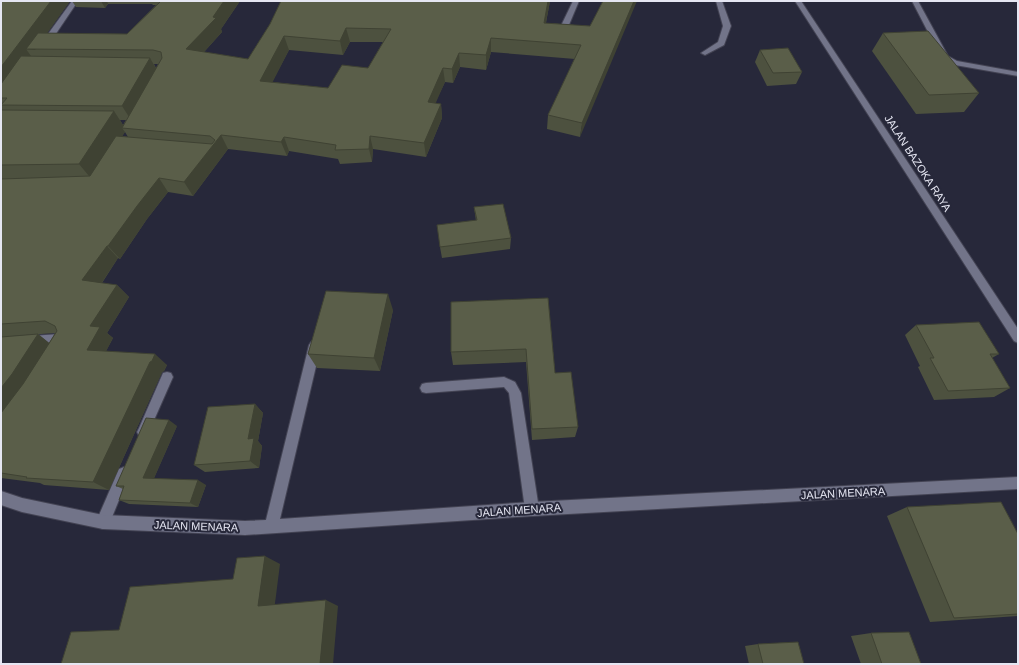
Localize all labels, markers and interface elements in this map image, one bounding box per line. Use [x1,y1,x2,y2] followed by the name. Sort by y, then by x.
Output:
[882,112,954,214] street label: JALAN BAZOKA RAYA
[801,485,886,501] street label: JALAN MENARA
[477,501,562,519] street label: JALAN MENARA
[154,519,239,533] street label: JALAN MENARA

